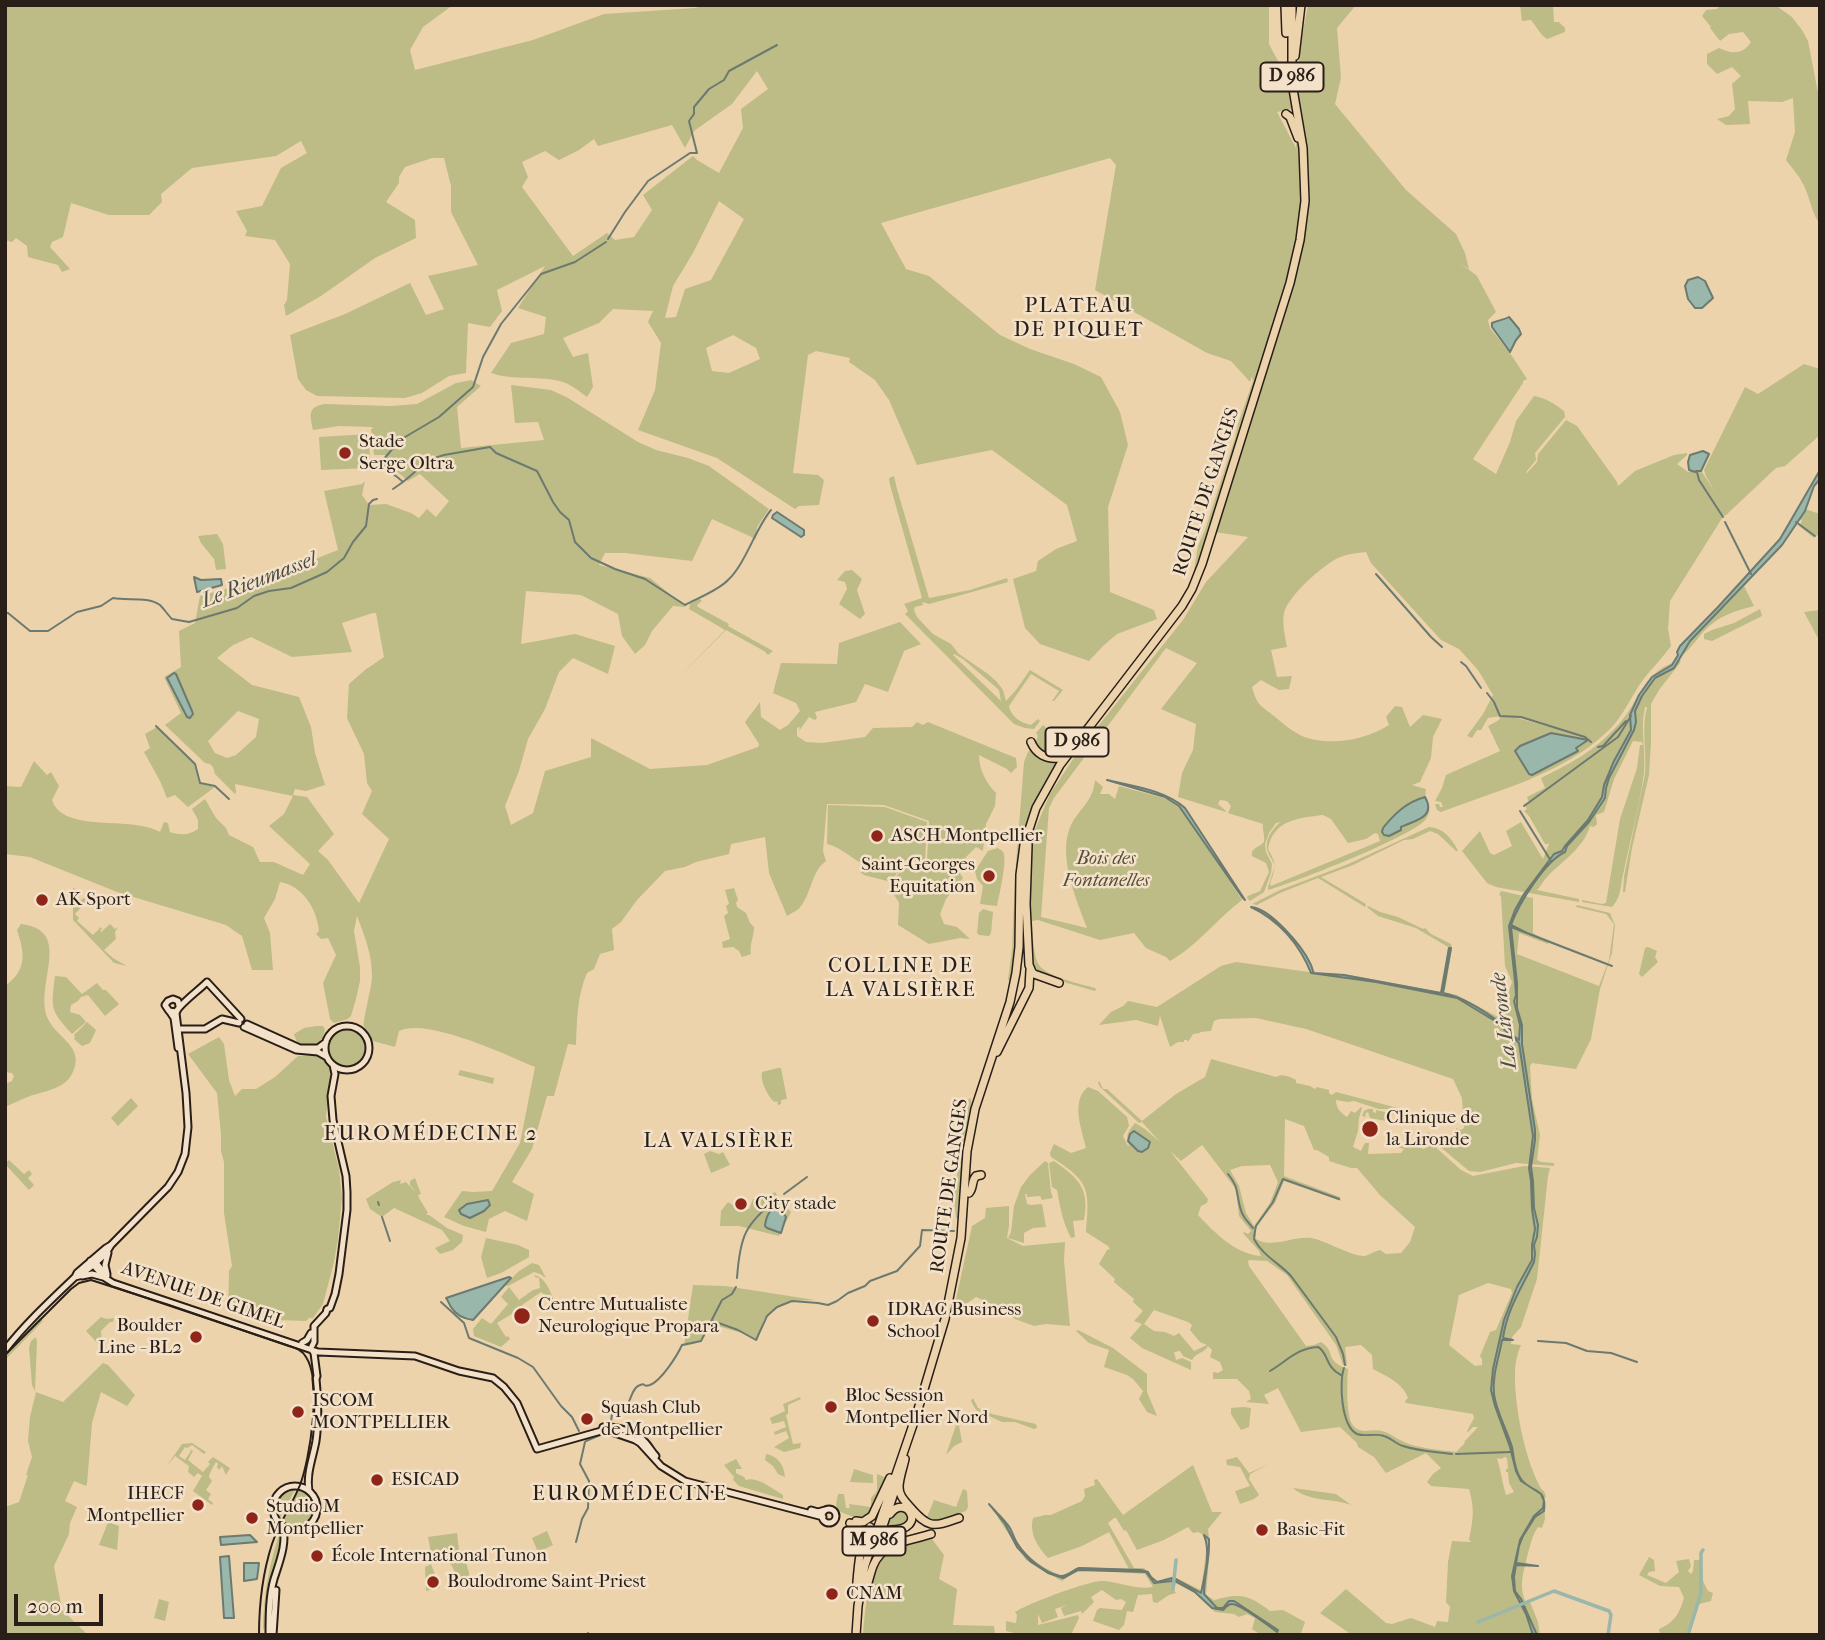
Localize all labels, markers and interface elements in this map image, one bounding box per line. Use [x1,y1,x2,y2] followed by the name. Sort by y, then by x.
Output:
[1260,62,1324,92] road number: D 986
[1015,294,1143,344] district label: PLATEAU DE PIQUET
[1169,405,1245,579] street label: ROUTE DE GANGES
[359,431,454,475] place label: Stade Serge Oltra
[337,445,353,461] marker: Stade Serge Oltra
[198,547,320,615] water label: Le Rieumassel
[1046,728,1108,756] road number: D 986
[891,825,1042,847] place label: ASCH Montpellier
[869,828,885,844] marker: ASCH Montpellier
[1063,848,1149,892] park label: Bois des Fontanelles
[861,854,975,898] place label: Saint-Georges Equitation
[981,868,997,884] marker: Saint-Georges Equitation
[56,889,131,911] place label: AK Sport
[34,892,50,908] marker: AK Sport
[827,954,975,1004] district label: COLLINE DE LA VALSIÈRE
[1487,971,1523,1071] water label: La Lironde
[926,1097,974,1275] street label: ROUTE DE GANGES
[1386,1107,1480,1151] place label: Clinique de la Lironde
[1360,1119,1380,1139] marker: Clinique de la Lironde
[325,1122,537,1148] district label: EUROMÉDECINE 2
[645,1129,793,1155] district label: LA VALSIÈRE
[755,1193,836,1215] place label: City stade
[733,1196,749,1212] marker: City stade
[118,1257,288,1335] street label: AVENUE DE GIMEL
[538,1294,719,1338] place label: Centre Mutualiste Neurologique Propara
[887,1299,1021,1343] place label: IDRAC Business School
[512,1306,532,1326] marker: Centre Mutualiste Neurologique Propara
[865,1313,881,1329] marker: IDRAC Business School
[98,1315,182,1359] place label: Boulder Line - BL2
[188,1329,204,1345] marker: Boulder Line - BL2
[845,1385,988,1429] place label: Bloc Session Montpellier Nord
[312,1390,450,1434] place label: ISCOM MONTPELLIER
[601,1397,722,1441] place label: Squash Club de Montpellier
[823,1399,839,1415] marker: Bloc Session Montpellier Nord
[290,1404,306,1420] marker: ISCOM MONTPELLIER
[579,1411,595,1427] marker: Squash Club de Montpellier
[391,1469,459,1491] place label: ESICAD
[369,1472,385,1488] marker: ESICAD
[534,1482,726,1508] district label: EUROMÉDECINE
[87,1483,184,1527] place label: IHECF Montpellier
[266,1496,363,1540] place label: Studio M Montpellier
[190,1497,206,1513] marker: IHECF Montpellier
[244,1510,260,1526] marker: Studio M Montpellier
[1276,1519,1345,1541] place label: Basic-Fit
[1254,1522,1270,1538] marker: Basic-Fit
[842,1526,906,1556] road number: M 986
[331,1545,547,1567] place label: École International Tunon
[309,1548,325,1564] marker: École International Tunon
[447,1571,646,1593] place label: Boulodrome Saint-Priest
[425,1574,441,1590] marker: Boulodrome Saint-Priest
[18,1580,107,1624] scale bar
[846,1583,903,1605] place label: CNAM
[824,1586,840,1602] marker: CNAM
[27,1594,83,1618] text: 200 m

